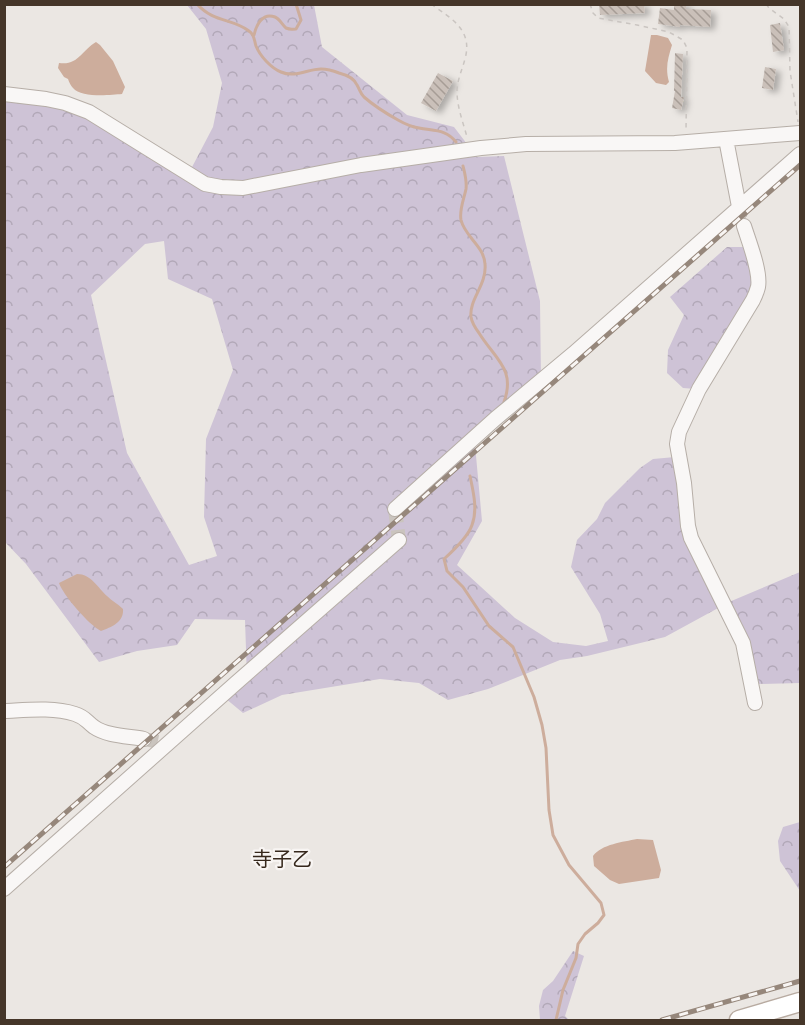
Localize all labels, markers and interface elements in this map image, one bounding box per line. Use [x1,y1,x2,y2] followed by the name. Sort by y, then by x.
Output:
[252,846,312,870] district label: 寺子乙

